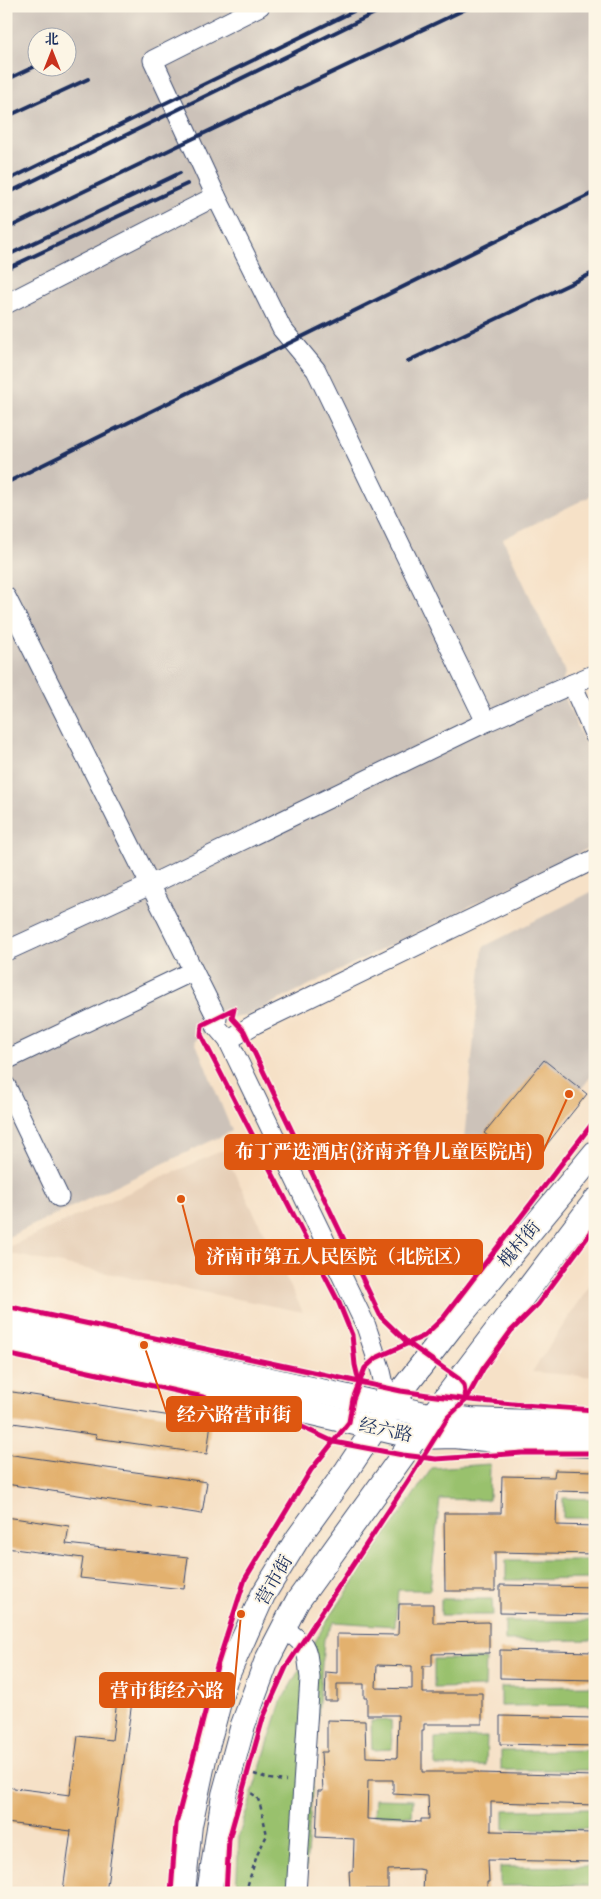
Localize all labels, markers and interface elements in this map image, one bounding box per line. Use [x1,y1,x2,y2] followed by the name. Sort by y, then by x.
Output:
[28,28,78,78] north arrow
[45,30,59,49] text: 北
[225,1135,543,1169] callout: 布丁严选酒店(济南齐鲁儿童医院店)
[235,1139,533,1165] text: 布丁严选酒店(济南齐鲁儿童医院店)
[492,1216,546,1273] street label: 槐村街
[196,1240,482,1274] callout: 济南市第五人民医院（北院区）
[206,1244,472,1270] text: 济南市第五人民医院（北院区）
[167,1397,301,1431] callout: 经六路营市街
[177,1402,291,1428] text: 经六路营市街
[357,1413,415,1448] street label: 经六路
[250,1551,299,1610] street label: 营市街
[100,1673,234,1707] callout: 营市街经六路
[110,1678,224,1704] text: 营市街经六路

